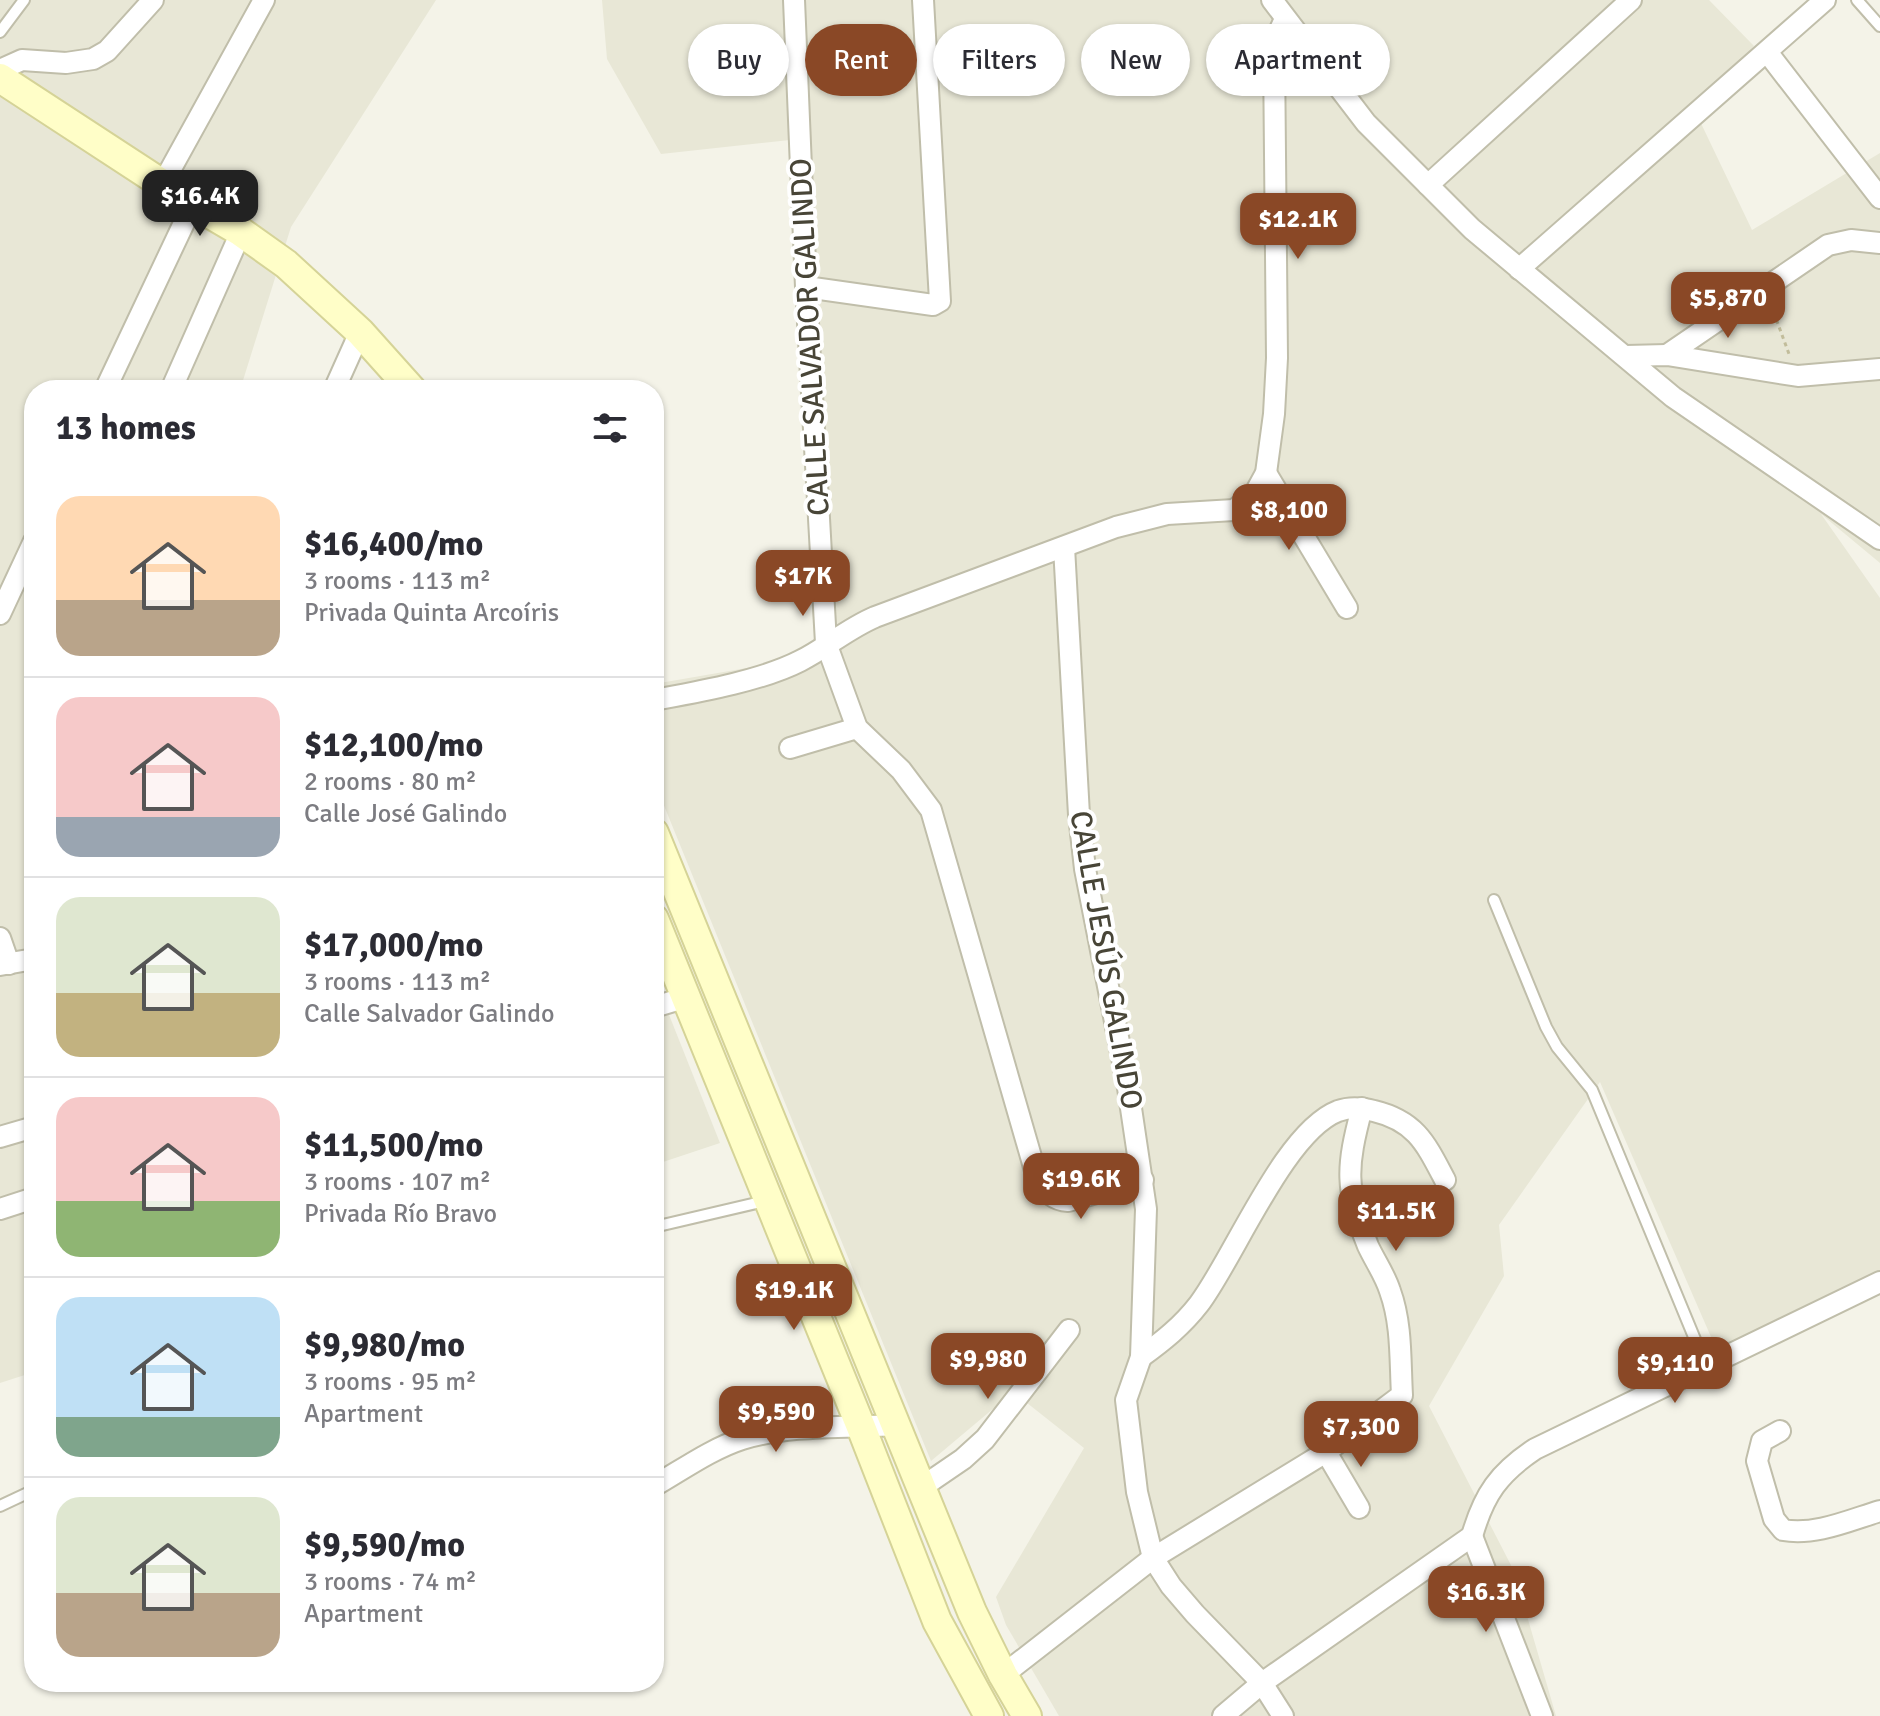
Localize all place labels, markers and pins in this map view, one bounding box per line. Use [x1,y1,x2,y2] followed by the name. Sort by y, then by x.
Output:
[135,170,265,238] pin: $16.4K
[1233,193,1363,261] pin: $12.1K
[1663,272,1793,340] pin: $5,870
[1224,484,1354,552] pin: $8,100
[756,550,850,618] pin: $17K
[1016,1153,1146,1221] pin: $19.6K
[1331,1185,1461,1253] pin: $11.5K
[729,1264,859,1332] pin: $19.1K
[923,1333,1053,1401] pin: $9,980
[1610,1337,1740,1405] pin: $9,110
[711,1386,841,1454] pin: $9,590
[1296,1401,1426,1469] pin: $7,300
[1421,1566,1551,1634] pin: $16.3K

